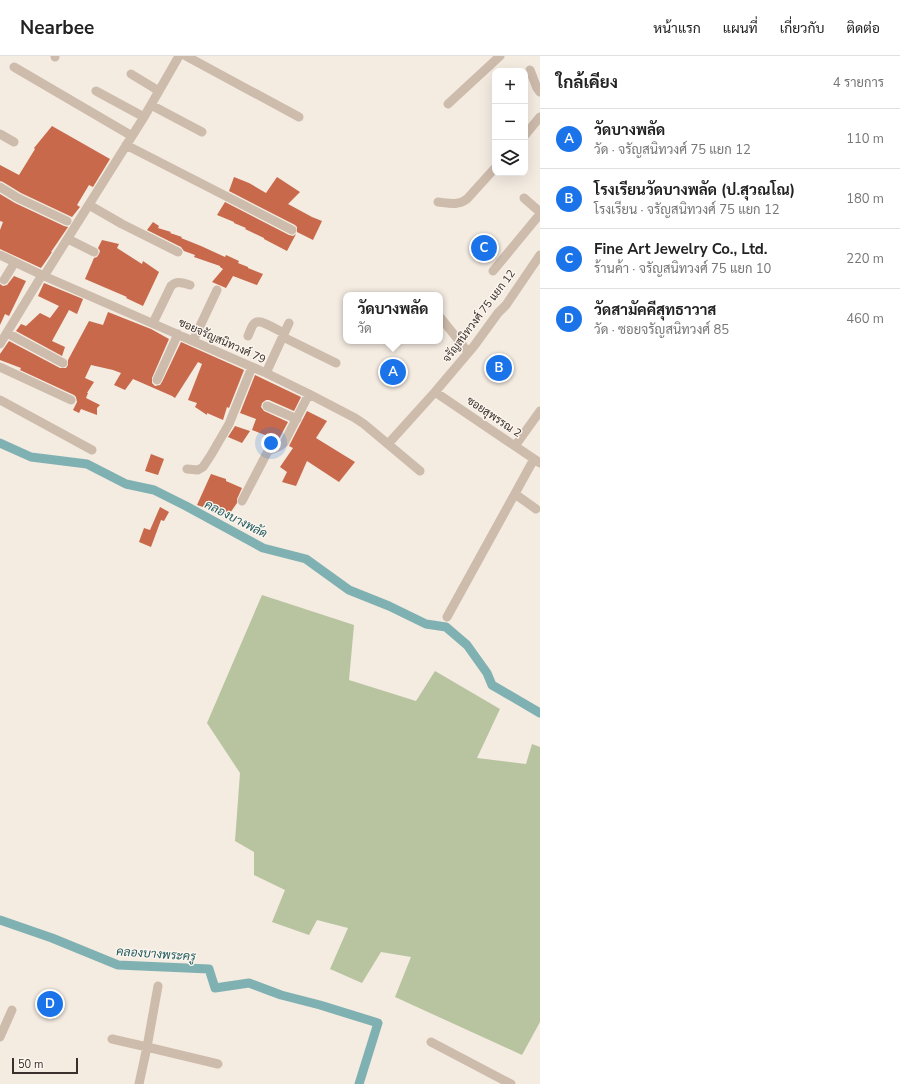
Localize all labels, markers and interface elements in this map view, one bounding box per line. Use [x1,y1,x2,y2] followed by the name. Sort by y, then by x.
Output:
[20,15,94,41] text: Nearbee
[653,19,701,38] text: หน้าแรก
[723,19,758,38] text: แผนที่
[780,19,824,38] text: เกี่ยวกับ
[846,19,880,38] text: ติดต่อ
[492,68,528,176] map controls
[492,68,528,104] button: +
[556,71,618,94] text: ใกล้เคียง
[833,74,884,92] text: 4 รายการ
[492,104,528,140] button: −
[594,120,665,140] text: วัดบางพลัด
[564,130,574,148] text: A
[846,130,884,148] text: 110 m
[492,140,528,176] button: layers
[594,141,751,159] text: วัด · จรัญสนิทวงศ์ 75 แยก 12
[594,180,795,200] text: โรงเรียนวัดบางพลัด (ป.สุวณโณ)
[565,190,573,208] text: B
[846,190,884,208] text: 180 m
[594,201,780,219] text: โรงเรียน · จรัญสนิทวงศ์ 75 แยก 12
[471,233,497,263] pin: C
[594,239,768,259] text: Fine Art Jewelry Co., Ltd.
[565,250,573,268] text: C
[846,250,884,268] text: 220 m
[594,260,771,278] text: ร้านค้า · จรัญสนิทวงศ์ 75 แยก 10
[438,266,519,365] street label: จรัญสนิทวงศ์ 75 แยก 12
[343,292,443,344] popup
[357,299,429,319] text: วัดบางพลัด
[594,300,716,320] text: วัดสามัคคีสุทธาวาส
[564,310,574,328] text: D
[846,310,884,328] text: 460 m
[176,314,268,367] street label: ซอยจรัญสนิทวงศ์ 79
[357,320,372,338] text: วัด
[594,321,729,339] text: วัด · ซอยจรัญสนิทวงศ์ 85
[486,353,512,383] pin: B
[380,357,406,387] pin: A
[463,393,524,442] street label: ซอยสุพรรณ 2
[261,433,281,453] your location
[202,496,270,542] water label: คลองบางพลัด
[116,943,197,965] water label: คลองบางพระครู
[37,989,63,1019] pin: D
[12,1056,78,1075] scale bar
[18,1057,43,1072] text: 50 m

